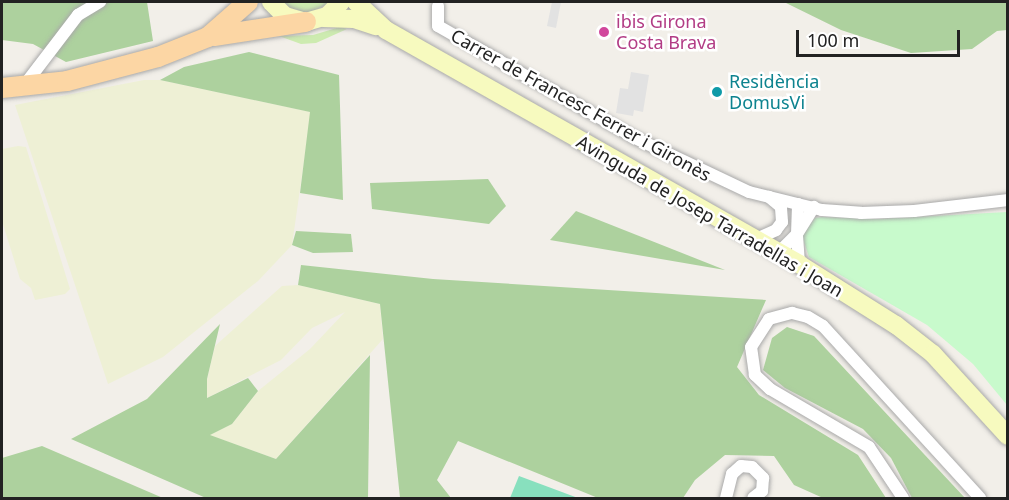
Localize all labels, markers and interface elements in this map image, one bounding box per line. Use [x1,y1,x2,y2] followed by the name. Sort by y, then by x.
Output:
[616,11,716,54] place label: ibis Girona Costa Brava
[799,18,962,56] scale bar
[447,24,715,186] street label: Carrer de Francesc Ferrer i Gironès
[597,25,611,39] marker: ibis Girona Costa Brava
[807,28,859,52] text: 100 m
[729,71,819,113] place label: Residència DomusVi
[710,85,724,99] marker: Residència DomusVi
[573,131,847,301] street label: Avinguda de Josep Tarradellas i Joan

